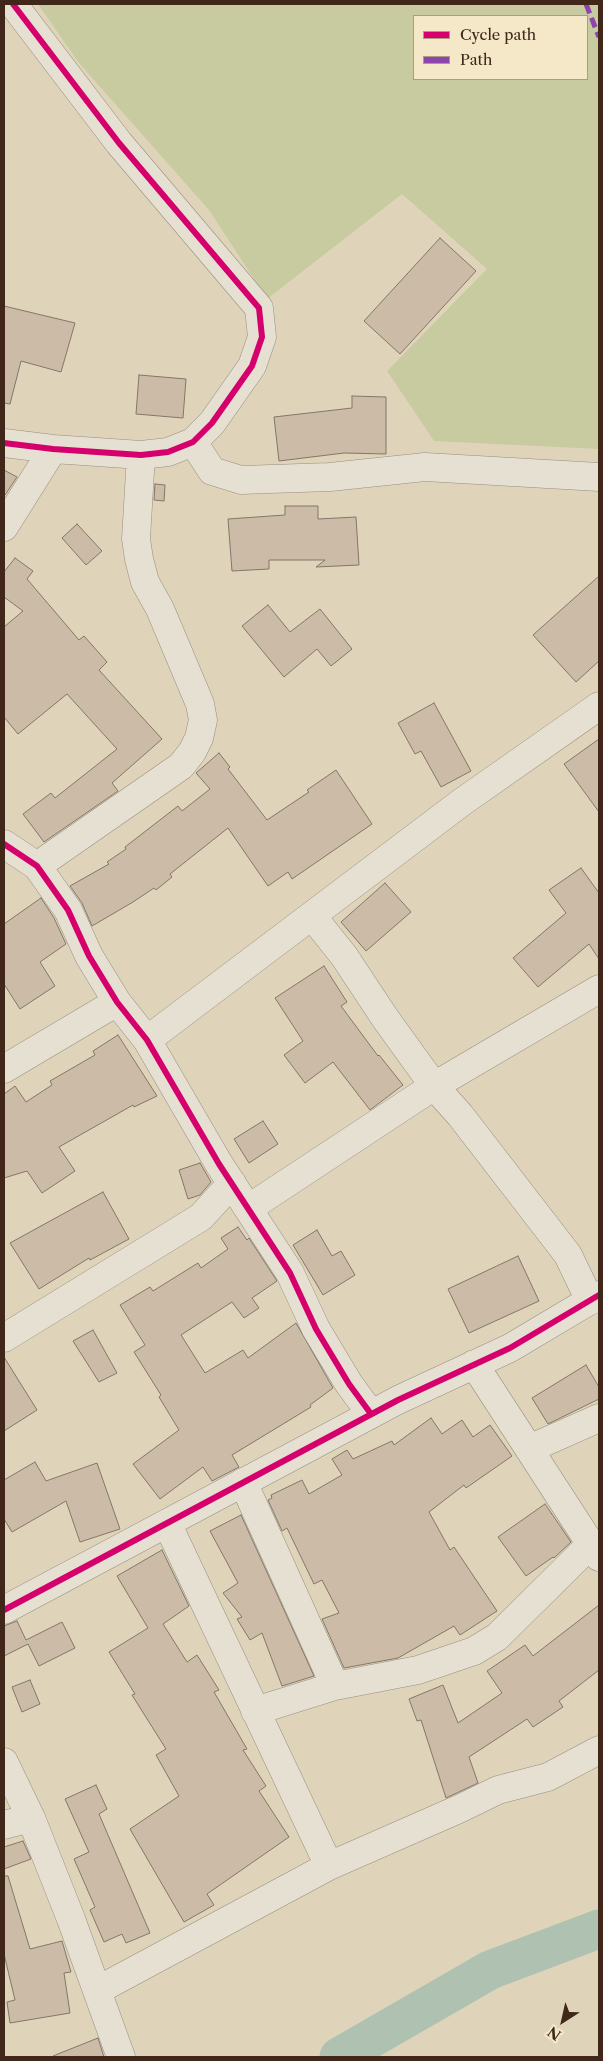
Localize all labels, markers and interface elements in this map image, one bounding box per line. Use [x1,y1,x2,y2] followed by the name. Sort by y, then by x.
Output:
[413,15,588,80] legend
[460,25,536,44] text: Cycle path
[460,50,492,69] text: Path
[538,1996,588,2046] north arrow
[544,2022,565,2044] text: N

